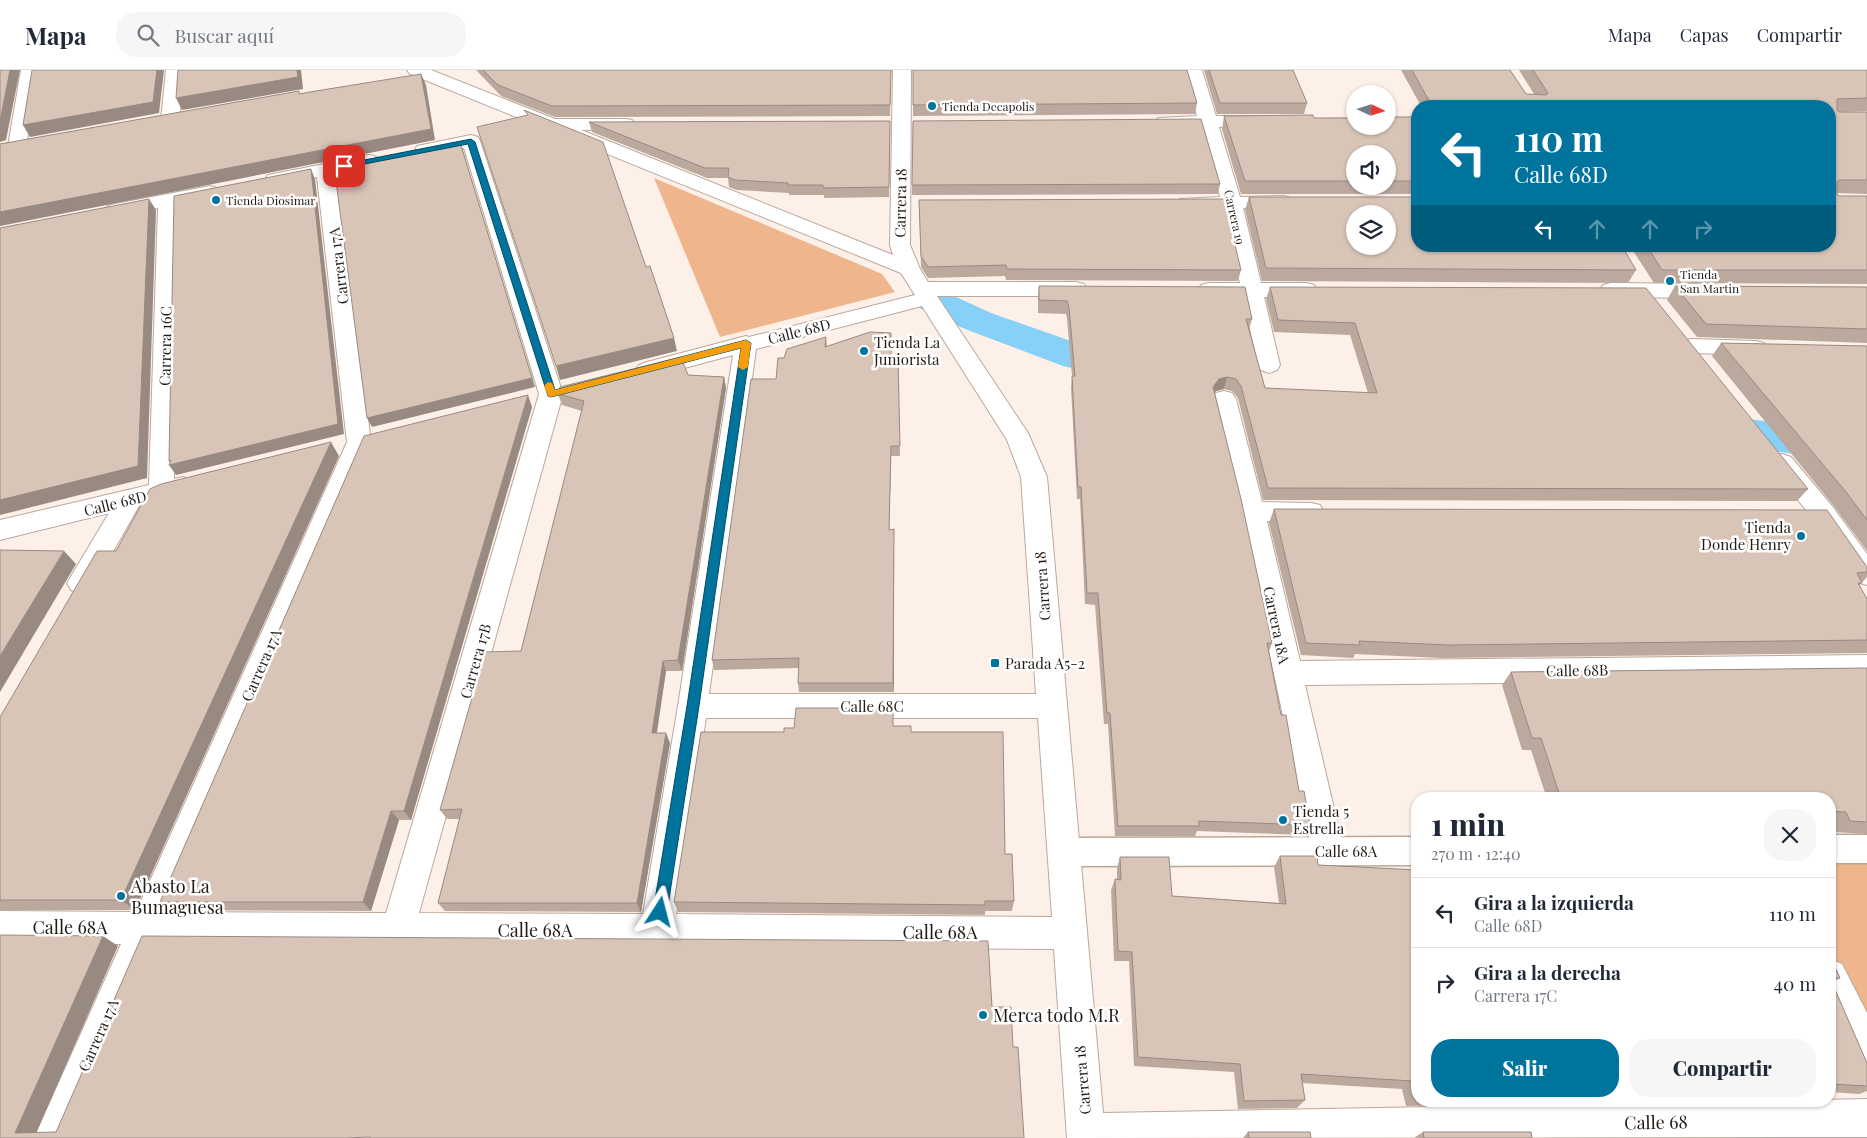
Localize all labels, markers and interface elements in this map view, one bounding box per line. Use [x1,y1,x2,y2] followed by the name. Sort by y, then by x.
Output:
[116,12,466,57] search box
[25,19,86,51] text: Mapa
[134,21,162,49] icon: search
[174,22,274,48] text: Buscar aquí
[1608,23,1652,47] text: Mapa
[1680,23,1729,47] text: Capas
[1757,23,1842,47] text: Compartir
[1346,85,1396,135] north arrow
[1346,85,1396,255] map controls
[942,98,1034,114] place label: Tienda Decapolis
[926,100,938,112] marker: Tienda Decapolis
[1514,114,1603,161] text: 110 m
[1431,120,1496,185] icon: left
[323,145,365,187] pin
[1346,145,1396,195] button: sound
[330,152,358,180] icon: arrive
[1514,159,1608,189] text: Calle 68D
[889,168,911,238] street label: Carrera 18
[1221,188,1249,246] street label: Carrera 19
[226,192,316,208] place label: Tienda Diosimar
[210,194,222,206] marker: Tienda Diosimar
[1346,205,1396,255] button: layers
[1530,215,1558,243] icon: left
[1583,215,1611,243] icon: ahead
[1636,215,1664,243] icon: ahead
[1689,215,1717,243] icon: right
[323,226,353,306] street label: Carrera 17A
[1680,266,1739,296] place label: Tienda San Martin
[1664,275,1676,287] marker: Tienda San Martin
[154,306,176,386] street label: Carrera 16C
[766,314,833,348] street label: Calle 68D
[873,332,941,369] place label: Tienda La Juniorista
[858,345,870,357] marker: Tienda La Juniorista
[82,486,149,520] street label: Calle 68D
[1701,517,1792,554] place label: Tienda Donde Henry
[1795,530,1807,542] marker: Tienda Donde Henry
[1030,550,1054,621] street label: Carrera 18
[1259,584,1295,666] street label: Carrera 18A
[455,621,495,701] street label: Carrera 17B
[236,625,286,704] street label: Carrera 17A
[1005,653,1085,673] place label: Parada A5-2
[989,657,1001,669] marker: Parada A5-2
[1546,659,1608,681] street label: Calle 68B
[840,696,904,716] street label: Calle 68C
[1293,801,1349,838] place label: Tienda 5 Estrella
[1431,804,1505,844] text: 1 min
[1764,809,1816,861] button: close
[1277,814,1289,826] marker: Tienda 5 Estrella
[1315,841,1378,861] street label: Calle 68A
[1431,843,1521,864] text: 270 m · 12:40
[130,874,224,919] place label: Abasto La Bumaguesa
[633,885,685,937] position arrow
[1474,889,1634,915] text: Gira a la izquierda
[115,890,127,902] marker: Abasto La Bumaguesa
[1431,899,1459,927] icon: left
[1769,900,1816,926] text: 110 m
[32,915,108,939] street label: Calle 68A
[1474,915,1542,936] text: Calle 68D
[497,918,573,942] street label: Calle 68A
[902,920,978,944] street label: Calle 68A
[1474,959,1621,985] text: Gira a la derecha
[1431,969,1459,997] icon: right
[1774,970,1816,996] text: 40 m
[1474,985,1557,1006] text: Carrera 17C
[73,995,123,1074] street label: Carrera 17A
[993,1003,1120,1027] place label: Merca todo M.R
[977,1009,989,1021] marker: Merca todo M.R
[1431,1039,1619,1097] button: Salir
[1629,1039,1816,1097] button: Compartir
[1069,1044,1095,1115] street label: Carrera 18
[1624,1109,1688,1135] street label: Calle 68

